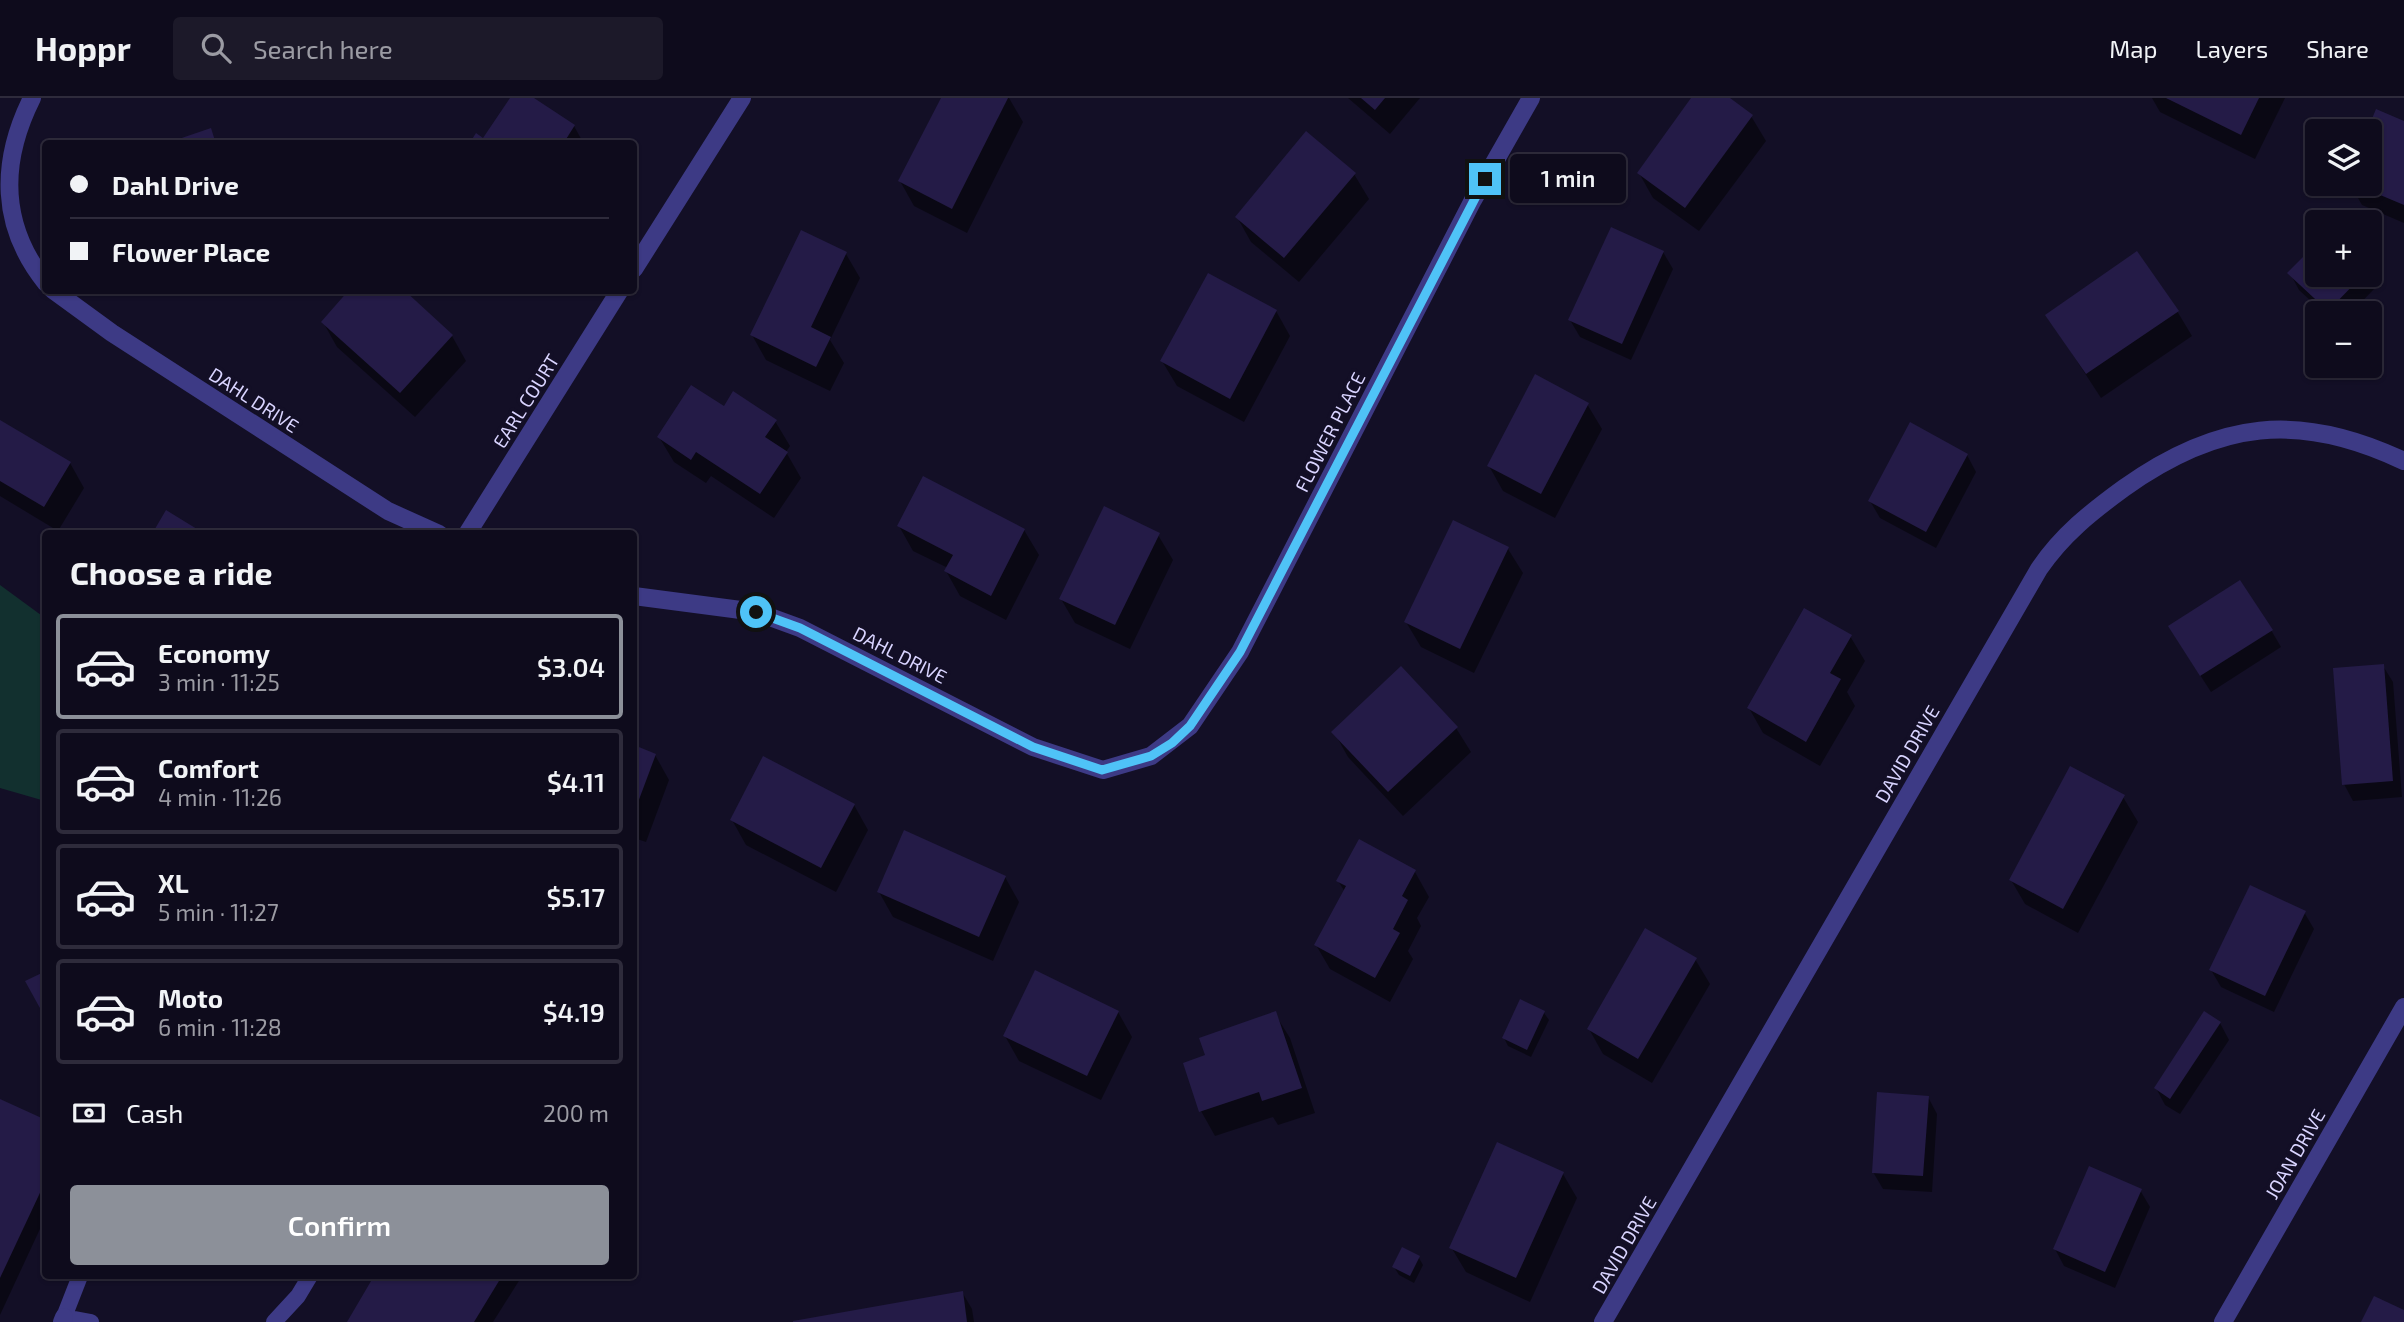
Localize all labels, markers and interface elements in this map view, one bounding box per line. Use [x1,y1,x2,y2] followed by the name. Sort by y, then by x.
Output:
[173,17,663,80] search box
[35,28,131,68] text: Hoppr
[197,29,235,67] icon: search
[253,33,393,64] text: Search here
[2109,34,2157,63] text: Map
[2195,34,2268,63] text: Layers
[2306,34,2369,63] text: Share
[2305,119,2382,378] map controls
[2305,119,2382,196] button: layers
[1510,154,1625,204] callout: 1 min
[1469,163,1501,195] route end
[1541,164,1595,192] text: 1 min
[112,169,239,200] text: Dahl Drive
[2305,210,2382,287] button: +
[112,236,270,267] text: Flower Place
[2305,301,2382,378] button: −
[488,350,563,452] street label: EARL COURT
[205,362,303,437] street label: DAHL DRIVE
[1290,368,1370,495] street label: FLOWER PLACE
[70,553,273,591] text: Choose a ride
[740,596,772,628] route start
[849,621,951,688] street label: DAHL DRIVE
[74,635,137,698] icon: car
[158,637,270,668] text: Economy
[537,651,605,682] text: $3.04
[158,668,280,696] text: 3 min · 11:25
[1869,701,1944,807] street label: DAVID DRIVE
[74,750,137,813] icon: car
[158,752,259,783] text: Comfort
[547,766,605,797] text: $4.11
[158,783,282,811] text: 4 min · 11:26
[74,865,137,928] icon: car
[158,867,189,898] text: XL
[546,881,605,912] text: $5.17
[158,898,279,926] text: 5 min · 11:27
[74,980,137,1043] icon: car
[158,982,223,1013] text: Moto
[543,996,605,1027] text: $4.19
[158,1013,282,1041] text: 6 min · 11:28
[70,1094,108,1132] icon: cash
[126,1097,183,1128] text: Cash
[543,1099,609,1127] text: 200 m
[2260,1105,2330,1203] street label: JOAN DRIVE
[70,1185,609,1265] button: Confirm
[1586,1192,1661,1298] street label: DAVID DRIVE

